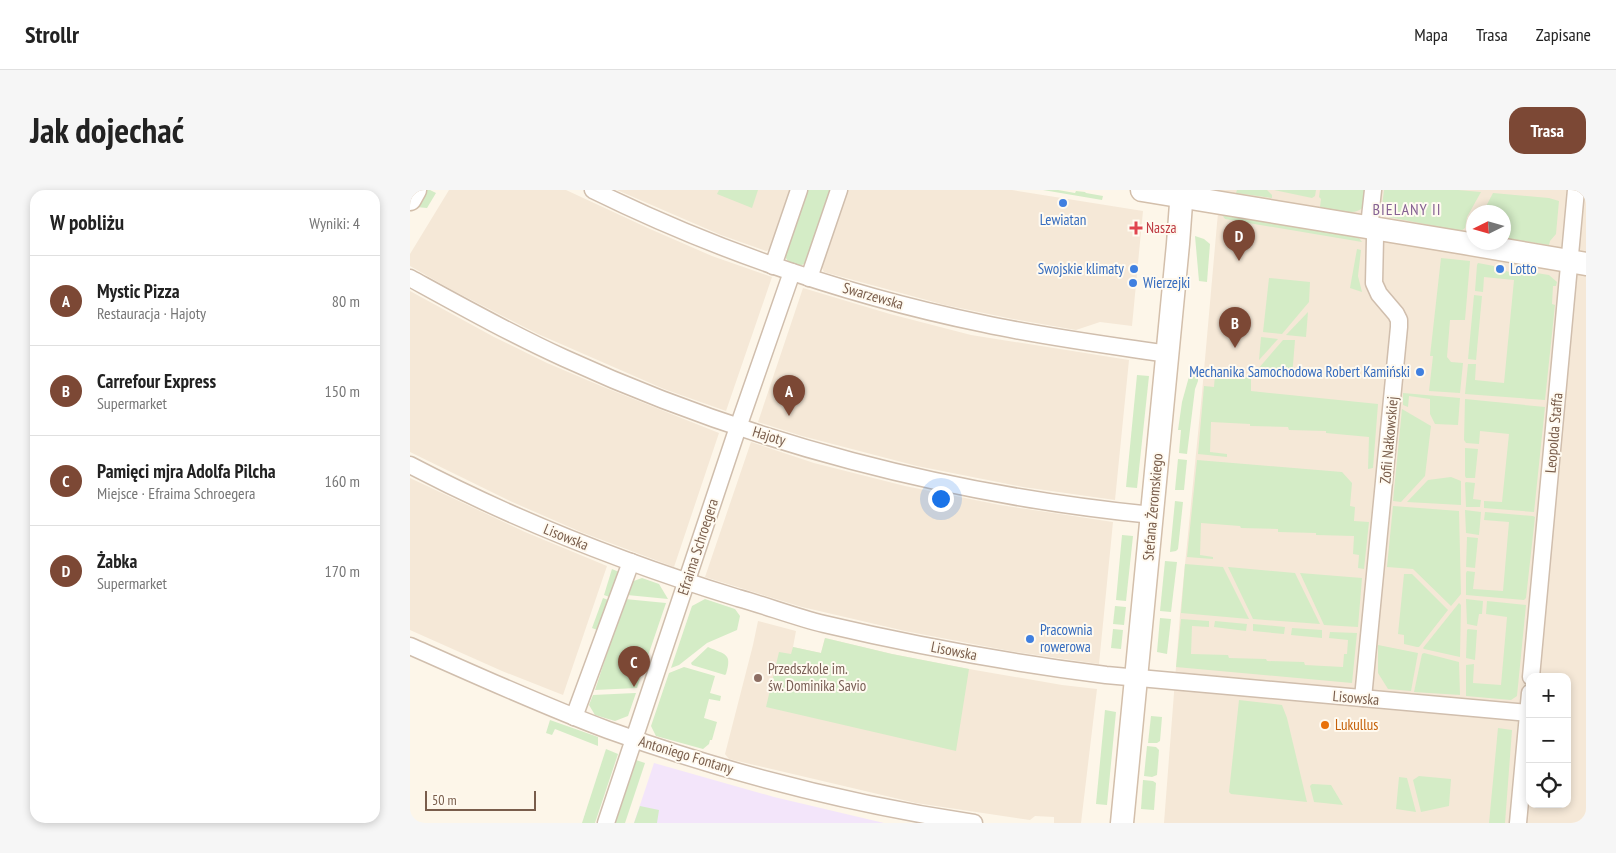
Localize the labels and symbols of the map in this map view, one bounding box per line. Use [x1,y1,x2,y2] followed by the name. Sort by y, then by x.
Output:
[1057,197,1069,209] marker: Lewiatan
[1373,199,1441,219] district label: BIELANY II
[1466,205,1511,250] north arrow
[1040,210,1086,229] place label: Lewiatan
[1146,218,1177,237] place label: Nasza
[1223,220,1255,261] pin: D
[1130,222,1142,234] marker: Nasza
[1038,259,1124,278] place label: Swojskie klimaty
[1510,259,1537,278] place label: Lotto
[1128,263,1140,275] marker: Swojskie klimaty
[1494,263,1506,275] marker: Lotto
[1143,273,1190,292] place label: Wierzejki
[1127,277,1139,289] marker: Wierzejki
[841,278,906,313] street label: Swarzewska
[1219,307,1251,348] pin: B
[1189,362,1410,381] place label: Mechanika Samochodowa Robert Kamiński
[1414,366,1426,378] marker: Mechanika Samochodowa Robert Kamiński
[773,375,805,416] pin: A
[1541,392,1566,474] street label: Leopolda Staffa
[1375,396,1402,484] street label: Zofii Nałkowskiej
[750,422,788,450] street label: Hajoty
[1138,452,1167,561] street label: Stefana Żeromskiego
[928,486,954,512] your location
[673,496,722,598] street label: Efraima Schroegera
[541,519,591,554] street label: Lisowska
[1040,620,1093,656] place label: Pracownia rowerowa
[1024,633,1036,645] marker: Pracownia rowerowa
[929,637,979,664] street label: Lisowska
[618,646,650,687] pin: C
[768,659,866,695] place label: Przedszkole im. św. Dominika Savio
[752,672,764,684] marker: Przedszkole im. św. Dominika Savio
[1332,686,1380,709] street label: Lisowska
[1335,715,1378,734] place label: Lukullus
[1319,719,1331,731] marker: Lukullus
[637,731,736,778] street label: Antoniego Fontany
[425,788,536,811] scale bar

